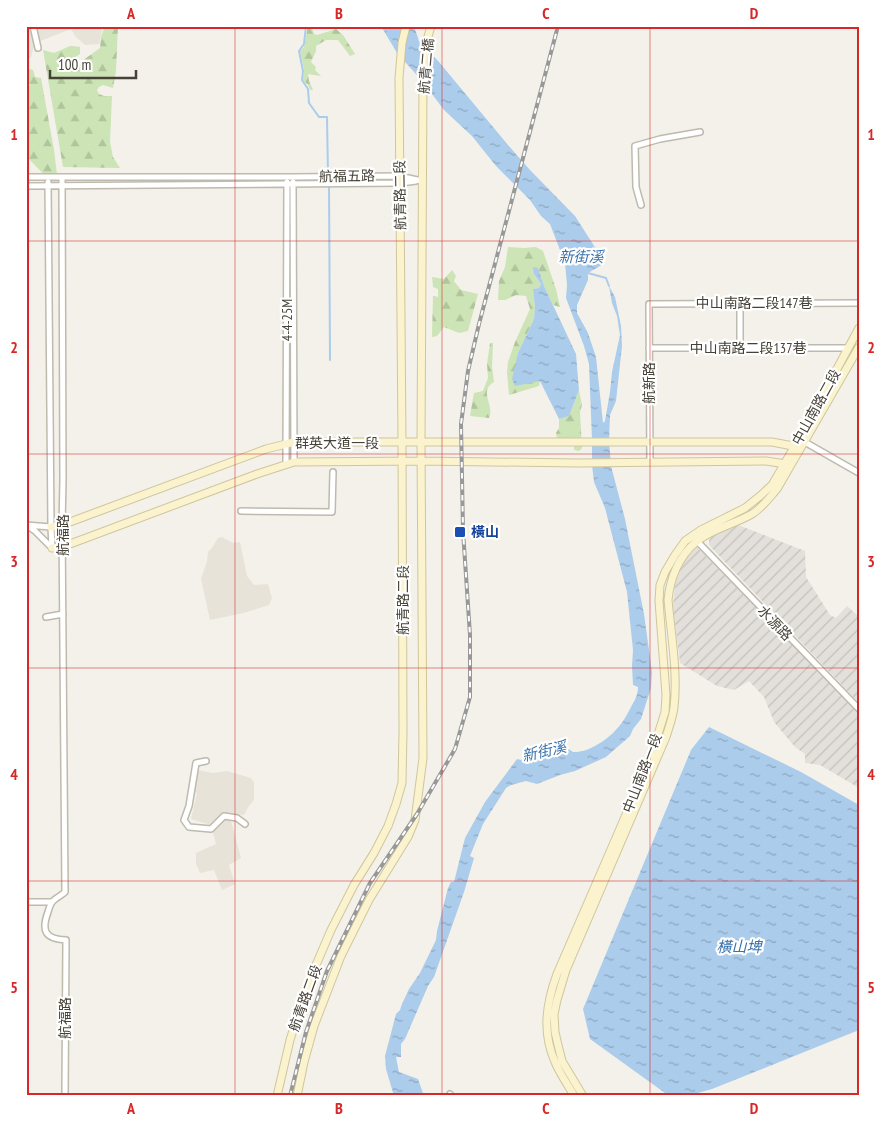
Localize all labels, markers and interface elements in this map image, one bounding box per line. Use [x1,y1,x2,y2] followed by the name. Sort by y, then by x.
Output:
[126,3,136,23] text: A
[335,3,343,23] text: B
[542,3,550,23] text: C
[750,3,759,23] text: D
[415,37,437,95] street label: 航青二橋
[50,48,136,80] scale bar
[58,55,91,74] text: 100 m
[10,124,18,144] text: 1
[867,124,875,144] text: 1
[390,160,410,230] street label: 航青路二段
[319,167,375,185] street label: 航福五路
[558,247,605,266] water label: 新街溪
[696,294,812,312] street label: 中山南路二段147巷
[278,299,296,341] street label: 4-4-25M
[10,337,18,357] text: 2
[867,337,875,357] text: 2
[690,339,806,357] street label: 中山南路二段137巷
[640,362,658,404] street label: 航新路
[788,366,844,448] street label: 中山南路二段
[295,434,379,452] street label: 群英大道一段
[54,514,72,556] street label: 航福路
[471,523,499,541] place label: 橫山
[453,525,467,539] marker: 橫山
[10,551,18,571] text: 3
[867,551,875,571] text: 3
[394,565,412,635] street label: 航青路二段
[754,602,796,644] street label: 水源路
[619,731,665,815] street label: 中山南路一段
[520,736,570,765] water label: 新街溪
[10,764,18,784] text: 4
[867,764,875,784] text: 4
[716,937,763,956] water label: 橫山埤
[285,962,325,1034] street label: 航青路二段
[10,977,18,997] text: 5
[867,977,875,997] text: 5
[56,997,74,1039] street label: 航福路
[126,1098,136,1118] text: A
[335,1098,343,1118] text: B
[542,1098,550,1118] text: C
[750,1098,759,1118] text: D

